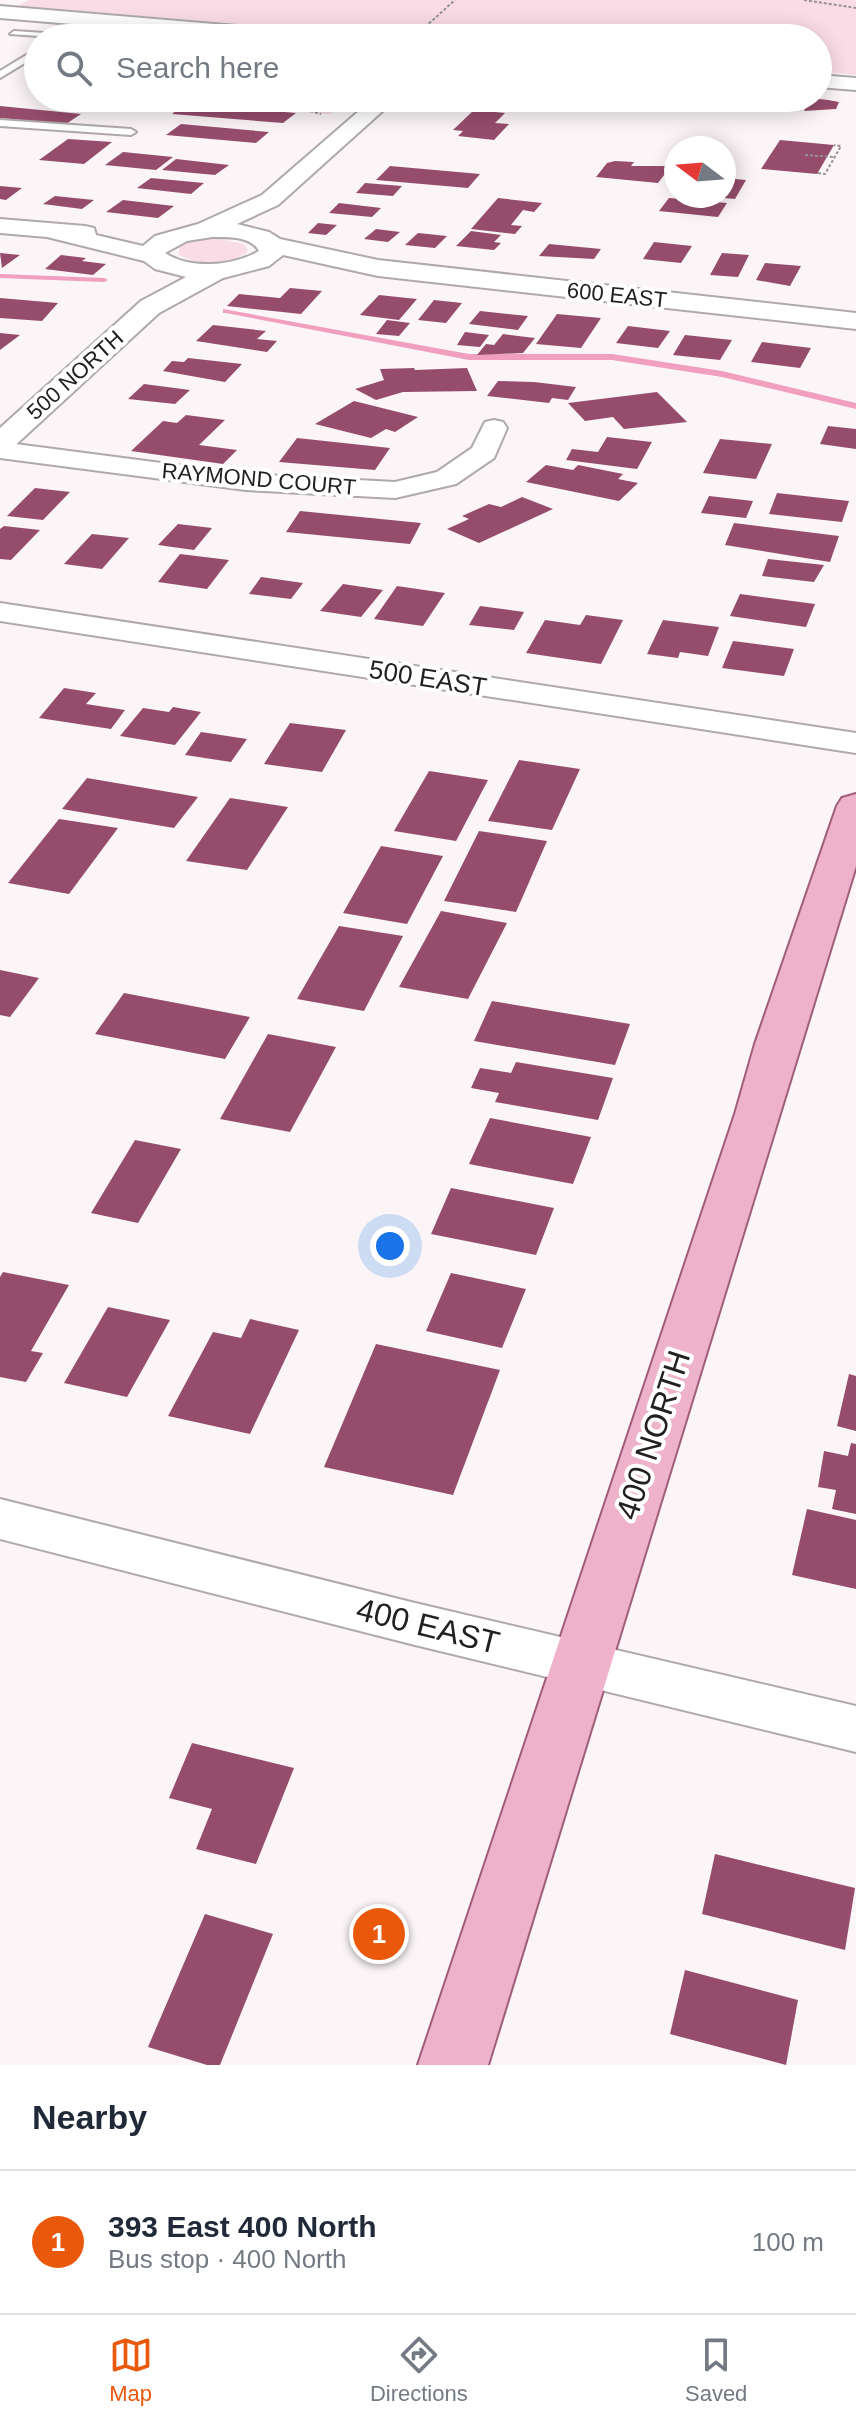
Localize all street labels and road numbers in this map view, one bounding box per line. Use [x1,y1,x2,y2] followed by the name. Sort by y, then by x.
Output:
[566,277,668,313] street label: 600 EAST
[22,325,128,425] street label: 500 NORTH
[161,458,357,500] street label: RAYMOND COURT
[367,654,489,702] street label: 500 EAST
[609,1346,697,1524] street label: 400 NORTH
[353,1591,503,1661] street label: 400 EAST

